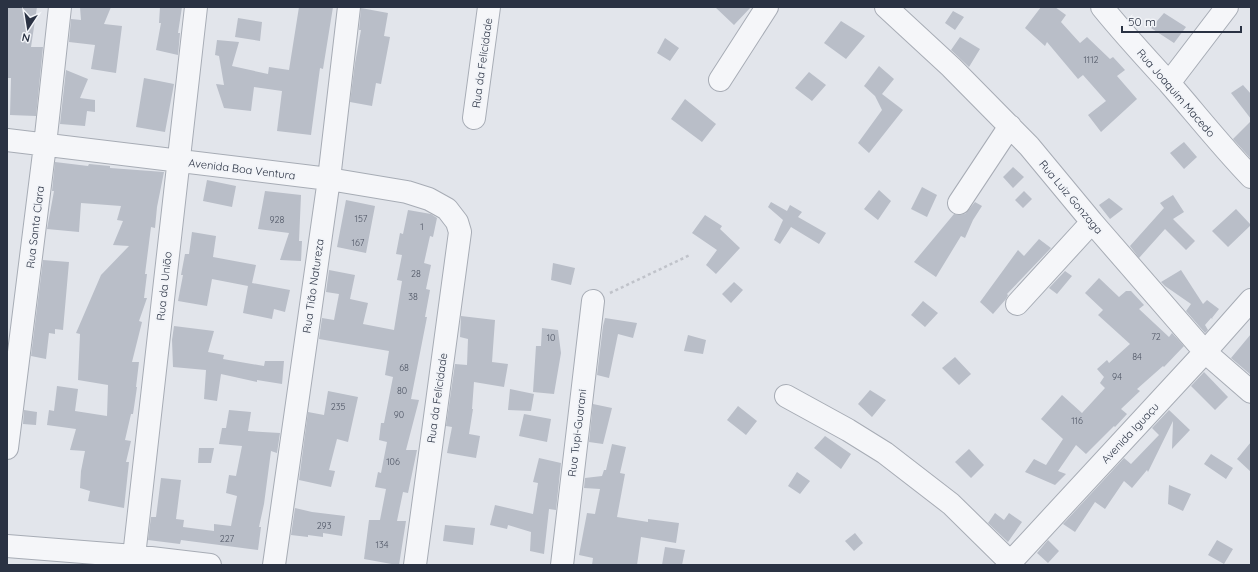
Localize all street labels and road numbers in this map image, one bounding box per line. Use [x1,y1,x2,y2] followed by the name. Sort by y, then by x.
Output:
[469,17,495,109] street label: Rua da Felicidade
[1134,46,1218,140] street label: Rua Joaquim Macedo
[188,155,296,183] street label: Avenida Boa Ventura
[1036,157,1106,237] street label: Rua Luiz Gonzaga
[23,185,47,269] street label: Rua Santa Clara
[299,238,327,334] street label: Rua Tião Natureza
[153,250,175,321] street label: Rua da União
[424,352,450,444] street label: Rua da Felicidade
[565,388,589,478] street label: Rua Tupi-Guarani
[1098,400,1162,466] street label: Avenida Iguaçu

